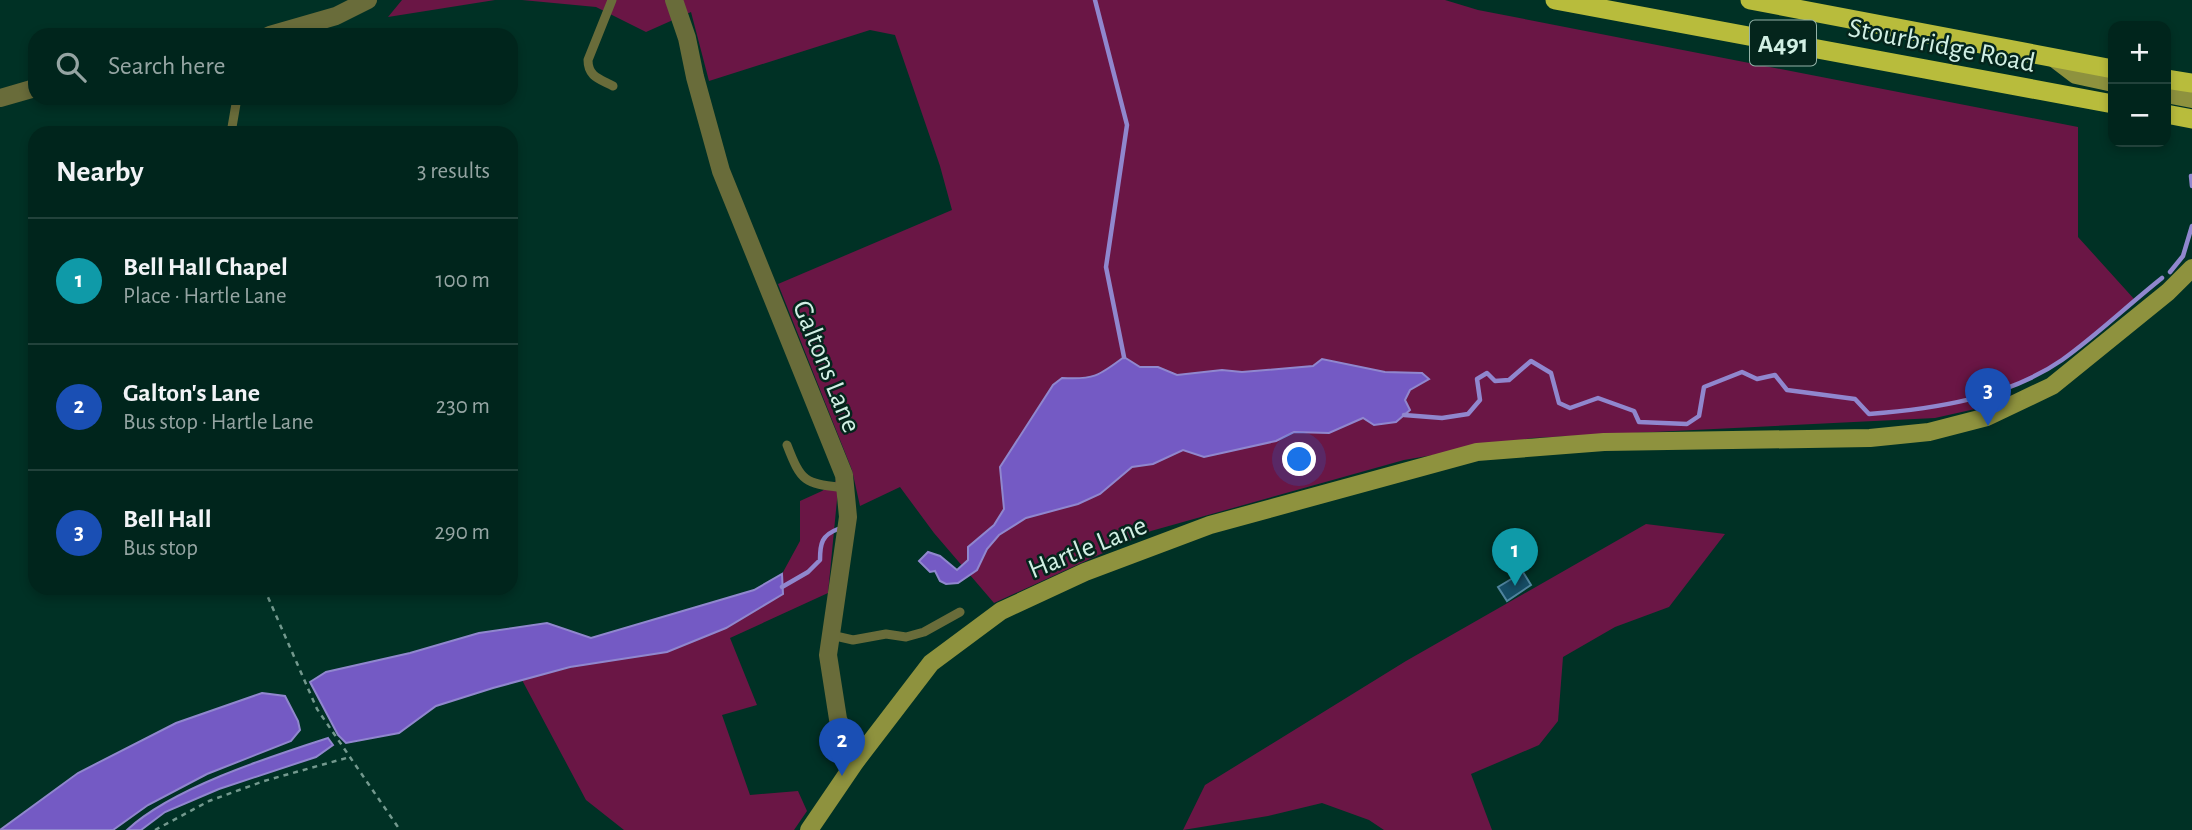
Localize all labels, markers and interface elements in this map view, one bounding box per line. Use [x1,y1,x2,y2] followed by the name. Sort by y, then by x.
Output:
[1846,14,2037,78] street label: Stourbridge Road
[1750,20,1816,66] road number: A491
[2108,21,2171,147] map controls
[2108,21,2171,84] button: +
[28,28,518,105] search box
[52,48,90,86] icon: search
[108,53,226,79] text: Search here
[2108,84,2171,147] button: −
[56,157,144,187] text: Nearby
[417,160,490,183] text: 3 results
[123,254,288,280] text: Bell Hall Chapel
[75,269,83,292] text: 1
[436,269,490,292] text: 100 m
[123,285,287,308] text: Place · Hartle Lane
[787,297,865,437] street label: Galtons Lane
[1965,368,2011,426] pin: 3
[123,380,260,406] text: Galton's Lane
[74,395,84,418] text: 2
[436,395,490,418] text: 230 m
[123,411,314,434] text: Bus stop · Hartle Lane
[1282,442,1316,476] your location
[123,506,212,532] text: Bell Hall
[1024,511,1151,584] street label: Hartle Lane
[74,521,84,544] text: 3
[434,521,490,544] text: 290 m
[1492,528,1538,586] pin: 1
[123,537,198,560] text: Bus stop
[819,718,865,776] pin: 2

